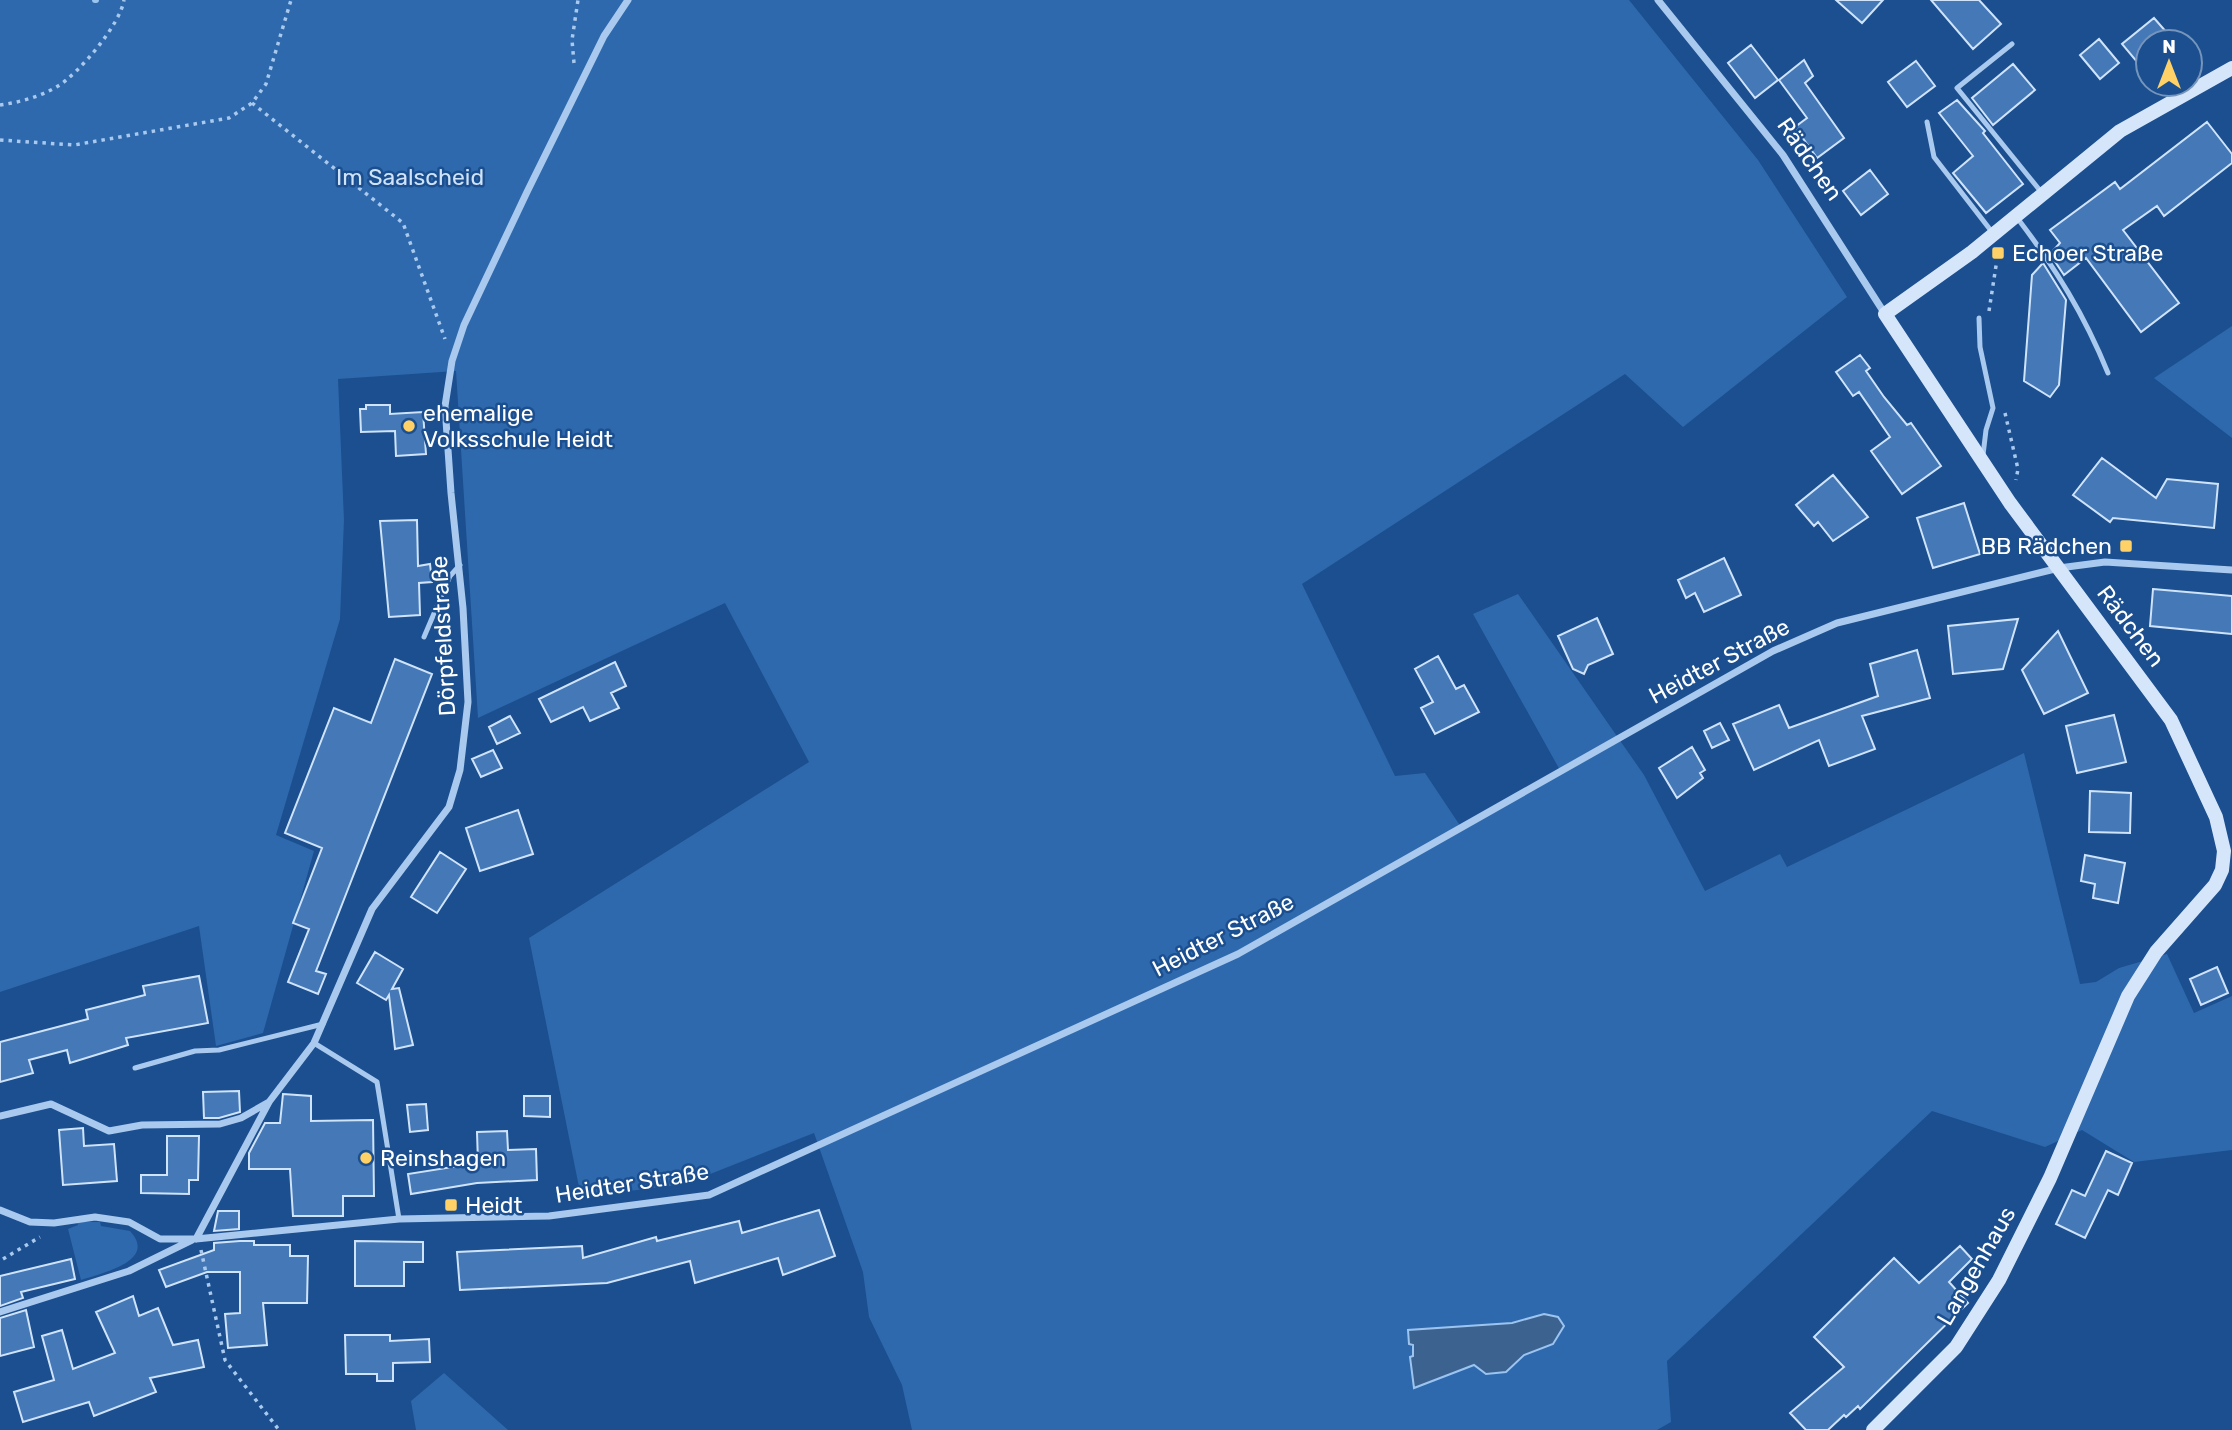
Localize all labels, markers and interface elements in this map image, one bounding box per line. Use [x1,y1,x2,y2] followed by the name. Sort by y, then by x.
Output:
[2134,28,2204,98] north arrow
[2162,35,2176,58] text: N
[1771,112,1849,206] street label: Rädchen
[336,163,484,191] park label: Im Saalscheid
[2012,239,2163,267] place label: Echoer Straße
[1990,245,2006,261] marker: Echoer Straße
[423,399,613,453] place label: ehemalige Volksschule Heidt
[401,418,417,434] marker: ehemalige Volksschule Heidt
[1981,532,2112,560] place label: BB Rädchen
[2118,538,2134,554] marker: BB Rädchen
[425,555,461,717] street label: Dörpfeldstraße
[2091,580,2171,672] street label: Rädchen
[1644,612,1794,710] street label: Heidter Straße
[1147,887,1299,983] street label: Heidter Straße
[380,1144,506,1172] place label: Reinshagen
[358,1150,374,1166] marker: Reinshagen
[553,1157,711,1209] street label: Heidter Straße
[465,1191,523,1219] place label: Heidt
[443,1197,459,1213] marker: Heidt
[1931,1202,2021,1330] street label: Langenhaus

